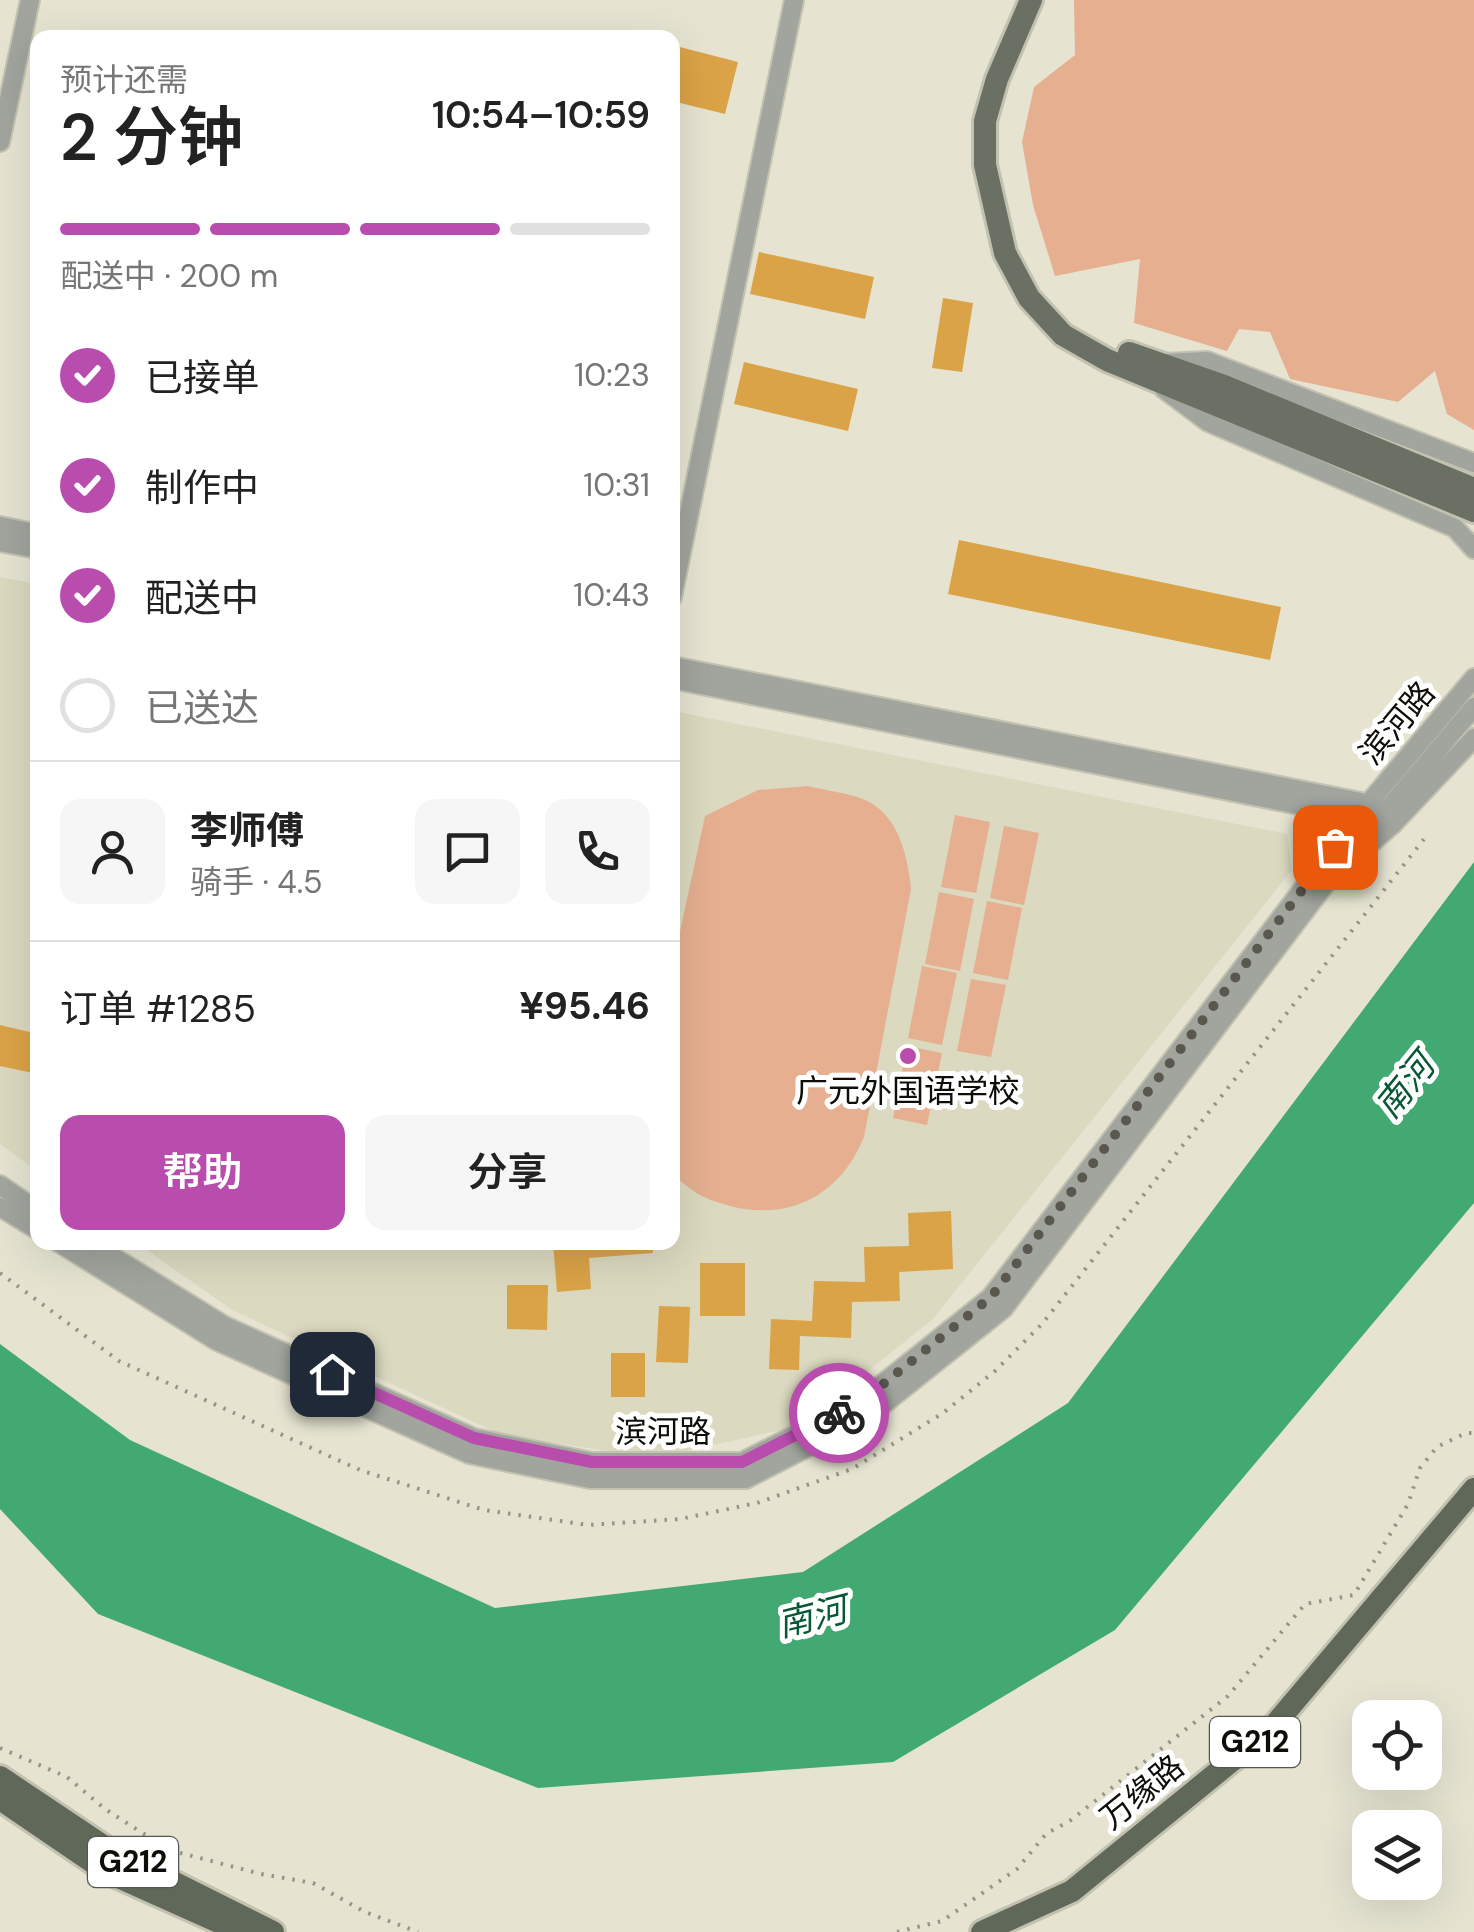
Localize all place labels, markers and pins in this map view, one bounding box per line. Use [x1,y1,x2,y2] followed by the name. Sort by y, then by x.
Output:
[1293,805,1378,890] pin
[897,1045,919,1067] marker: 广元外国语学校
[796,1070,1020,1112] place label: 广元外国语学校
[290,1332,375,1417] pin

